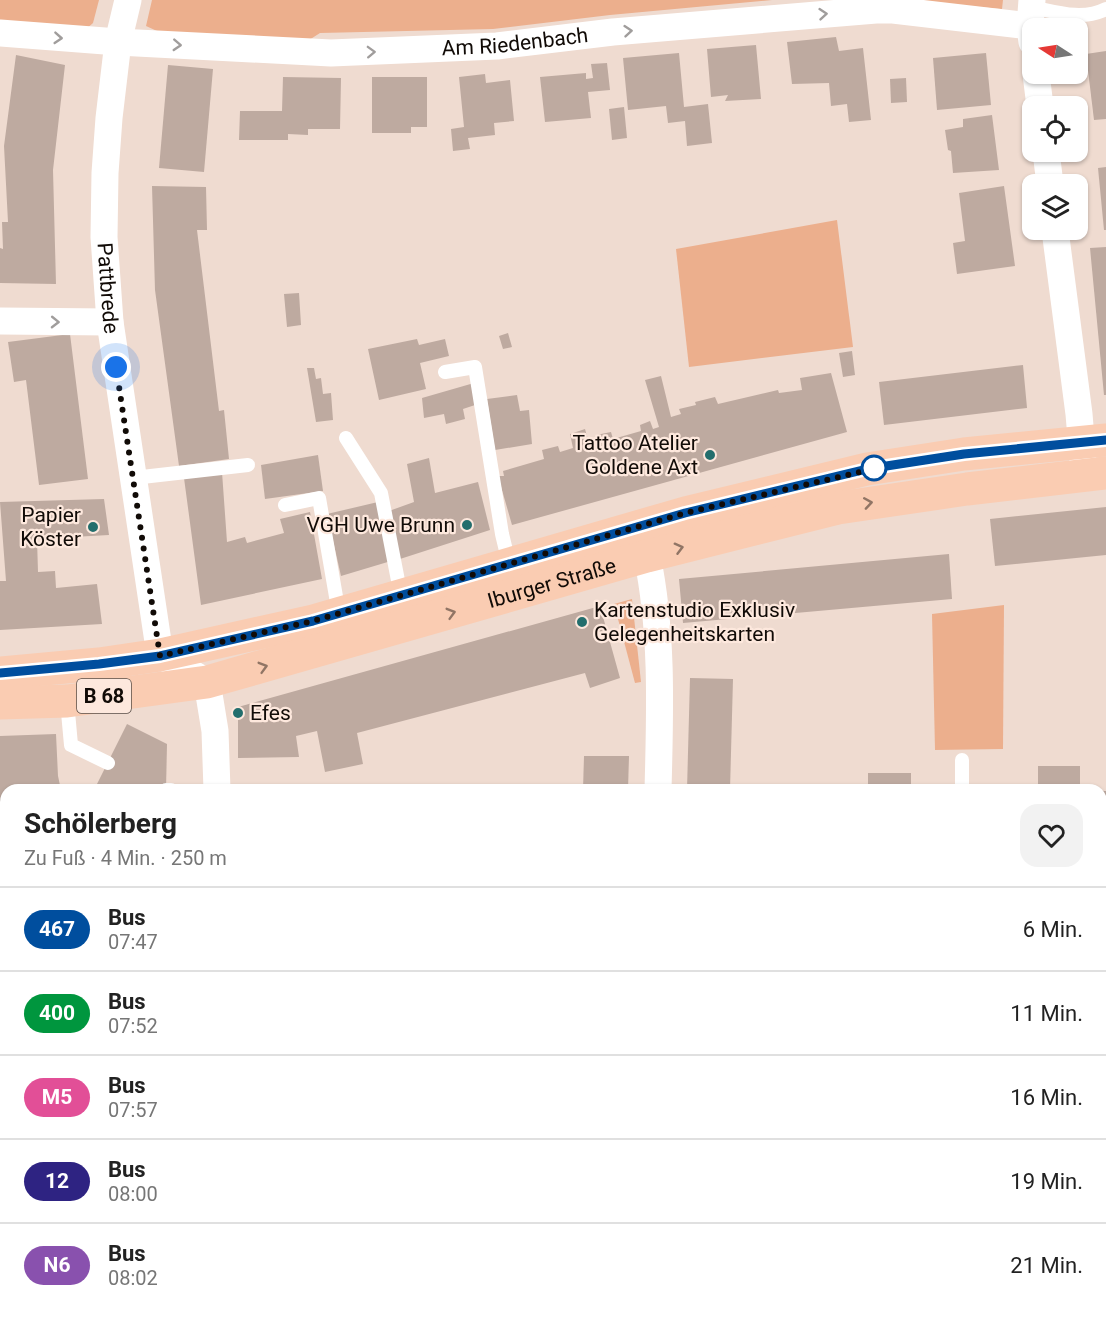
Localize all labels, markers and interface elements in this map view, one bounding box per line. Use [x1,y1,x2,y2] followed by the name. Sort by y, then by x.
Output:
[818,8,827,21] one-way arrow
[1022,18,1088,84] north arrow
[1022,18,1088,240] map controls
[441,23,589,60] street label: Am Riedenbach
[624,25,633,38] one-way arrow
[54,31,63,44] one-way arrow
[172,39,181,52] one-way arrow
[367,46,376,58] one-way arrow
[1022,96,1088,162] button: locate
[1022,174,1088,240] button: layers
[92,242,124,335] street label: Pattbrede
[50,316,59,328] one-way arrow
[101,352,131,382] your location
[573,431,698,479] place label: Tattoo Atelier Goldene Axt
[703,448,717,462] marker: Tattoo Atelier Goldene Axt
[861,455,887,481] unlabelled marker
[864,498,873,510] one-way arrow
[20,503,81,551] place label: Papier Köster
[307,513,455,537] place label: VGH Uwe Brunn
[460,518,474,532] marker: VGH Uwe Brunn
[86,520,100,534] marker: Papier Köster
[673,542,683,555] one-way arrow
[485,553,619,613] street label: Iburger Straße
[594,598,795,646] place label: Kartenstudio Exklusiv Gelegenheitskarten
[445,608,456,620] one-way arrow
[575,615,589,629] marker: Kartenstudio Exklusiv Gelegenheitskarten
[257,662,268,674] one-way arrow
[77,679,131,713] road number: B 68
[250,701,291,725] place label: Efes
[231,706,245,720] marker: Efes
[1020,804,1083,867] button: heart
[24,807,177,840] text: Schölerberg
[24,846,227,870] text: Zu Fuß · 4 Min. · 250 m
[108,905,146,930] text: Bus
[39,917,75,941] text: 467
[1023,917,1083,942] text: 6 Min.
[108,930,158,954] text: 07:47
[108,989,146,1014] text: Bus
[39,1001,75,1025] text: 400
[1010,1001,1083,1026] text: 11 Min.
[108,1014,158,1038] text: 07:52
[108,1073,146,1098] text: Bus
[42,1085,72,1109] text: M5
[1010,1085,1083,1110] text: 16 Min.
[108,1098,158,1122] text: 07:57
[108,1157,146,1182] text: Bus
[45,1169,69,1193] text: 12
[1010,1169,1083,1194] text: 19 Min.
[108,1182,158,1206] text: 08:00
[108,1241,146,1266] text: Bus
[44,1253,70,1277] text: N6
[1010,1253,1083,1278] text: 21 Min.
[108,1266,158,1290] text: 08:02

